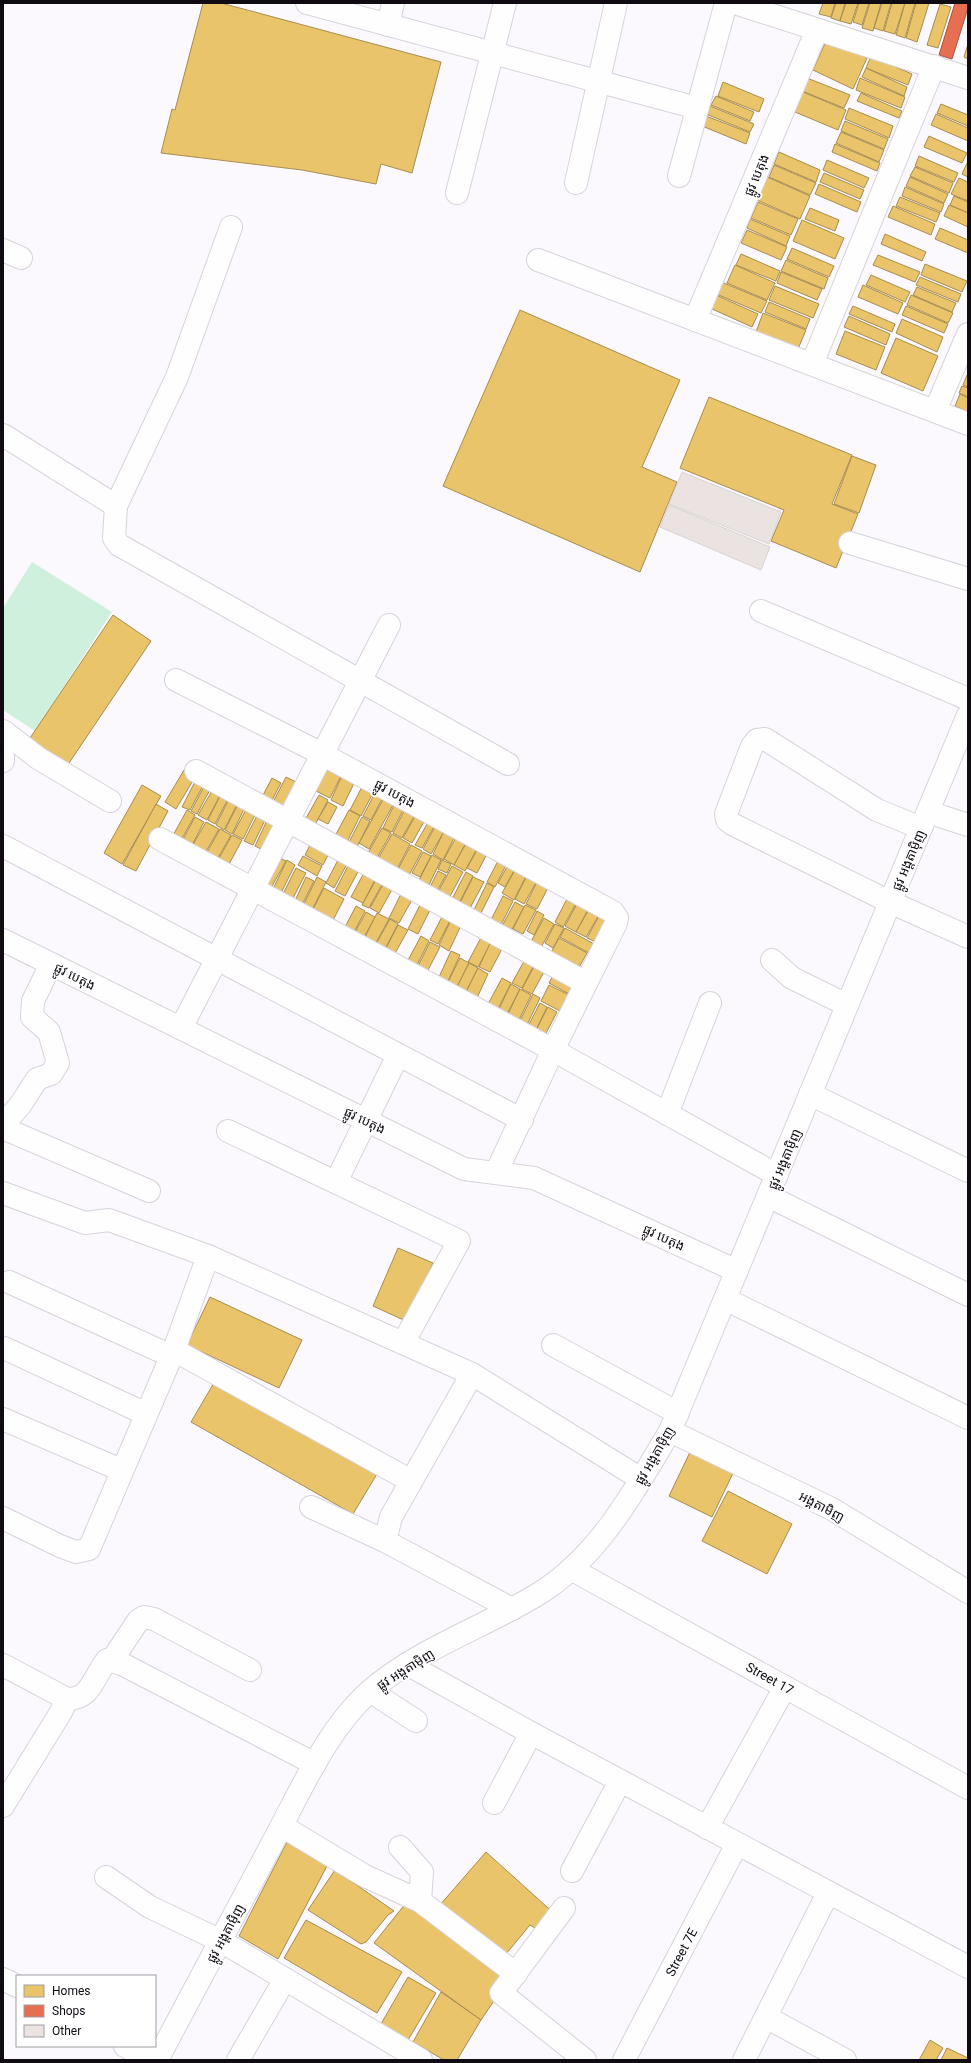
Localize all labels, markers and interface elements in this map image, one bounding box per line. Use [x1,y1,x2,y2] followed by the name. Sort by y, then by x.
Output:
[741,152,776,200] street label: ផ្លូវ បេតុង
[370,776,418,814] street label: ផ្លូវ បេតុង
[889,827,932,894] street label: ផ្លូវ អង្តតាម៉ិញ
[50,960,98,997] street label: ផ្លូវ បេតុង
[340,1104,388,1140] street label: ផ្លូវ បេតុង
[765,1126,808,1193] street label: ផ្លូវ អង្តតាម៉ិញ
[639,1221,687,1257] street label: ផ្លូវ បេតុង
[632,1423,680,1489] street label: ផ្លូវ អង្តតាម៉ិញ
[796,1488,847,1526] street label: អង្គតាមិញ
[374,1646,439,1696] street label: ផ្លូវ អង្តតាម៉ិញ
[743,1659,796,1698] street label: Street 17
[204,1901,251,1967] street label: ផ្លូវ អង្តតាម៉ិញ
[663,1926,700,1979] street label: Street 7E
[16,1975,156,2047] legend
[52,1984,90,1998] text: Homes
[52,2004,86,2018] text: Shops
[52,2024,81,2038] text: Other

